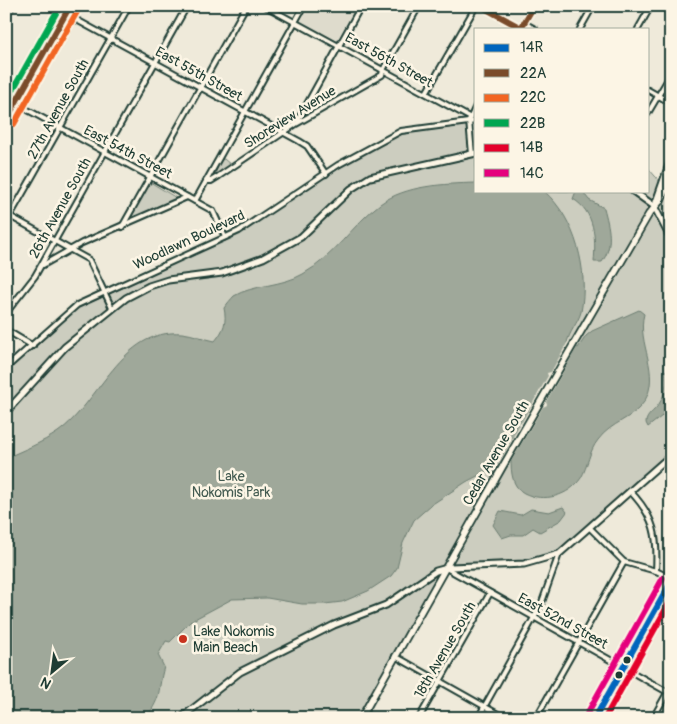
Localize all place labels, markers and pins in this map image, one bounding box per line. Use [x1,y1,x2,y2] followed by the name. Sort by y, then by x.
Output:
[193,623,275,656] place label: Lake Nokomis Main Beach
[177,633,189,645] marker: Lake Nokomis Main Beach
[622,655,632,665] unlabelled marker
[614,670,624,680] unlabelled marker

